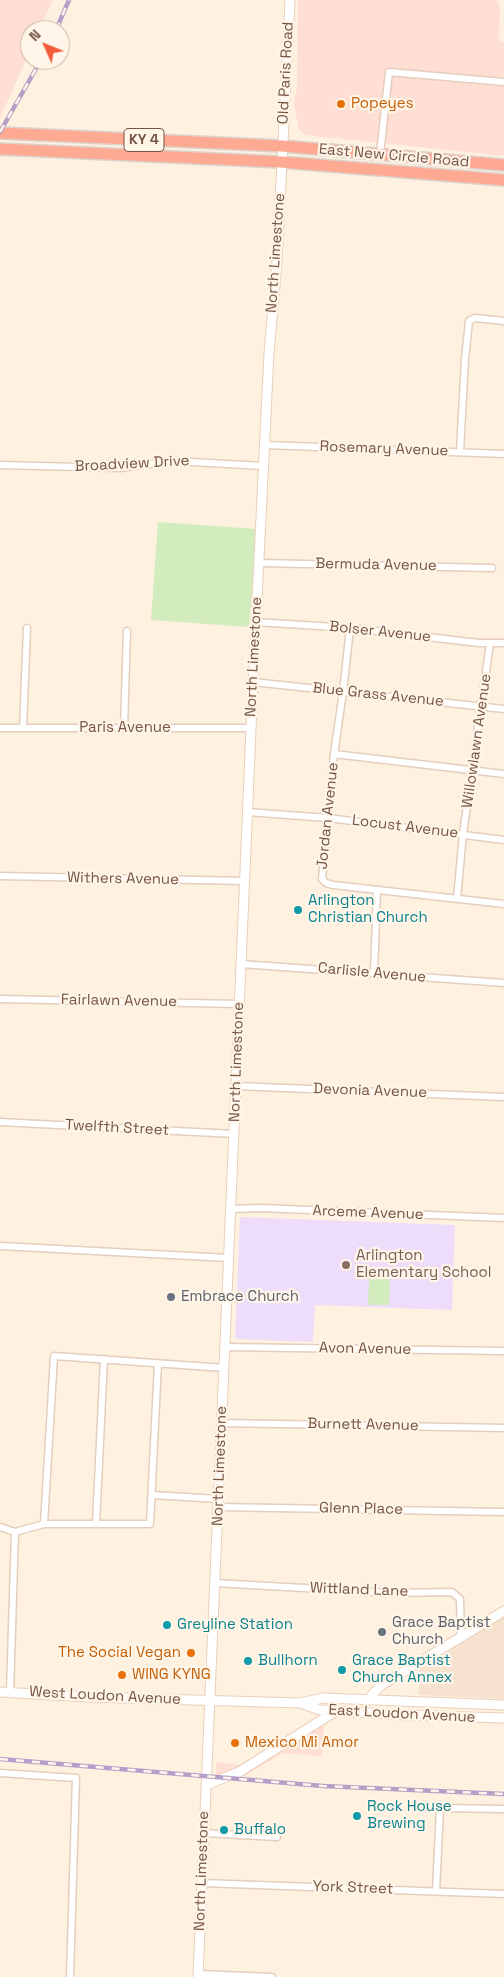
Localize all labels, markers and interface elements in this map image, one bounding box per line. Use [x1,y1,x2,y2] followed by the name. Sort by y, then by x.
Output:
[20,20,70,70] north arrow
[274,21,298,125] street label: Old Paris Road
[25,26,45,45] text: N
[351,95,414,113] place label: Popeyes
[335,98,347,110] marker: Popeyes
[124,128,164,152] road number: KY 4
[318,140,470,172] street label: East New Circle Road
[263,192,289,314] street label: North Limestone
[319,438,449,460] street label: Rosemary Avenue
[74,452,190,476] street label: Broadview Drive
[315,555,437,575] street label: Bermuda Avenue
[242,597,266,717] street label: North Limestone
[328,618,432,646] street label: Bolser Avenue
[459,673,495,809] street label: Willowlawn Avenue
[311,679,445,711] street label: Blue Grass Avenue
[79,719,171,737] street label: Paris Avenue
[313,762,343,870] street label: Jordan Avenue
[351,812,459,842] street label: Locust Avenue
[67,869,179,889] street label: Withers Avenue
[308,892,428,927] place label: Arlington Christian Church
[292,904,304,916] marker: Arlington Christian Church
[317,959,427,987] street label: Carlisle Avenue
[61,991,177,1011] street label: Fairlawn Avenue
[226,1002,248,1122] street label: North Limestone
[313,1080,427,1102] street label: Devonia Avenue
[64,1116,170,1140] street label: Twelfth Street
[312,1202,424,1224] street label: Arceme Avenue
[356,1247,492,1282] place label: Arlington Elementary School
[340,1259,352,1271] marker: Arlington Elementary School
[181,1288,299,1306] place label: Embrace Church
[165,1291,177,1303] marker: Embrace Church
[319,1339,411,1359] street label: Avon Avenue
[209,1406,231,1526] street label: North Limestone
[307,1415,419,1435] street label: Burnett Avenue
[319,1499,403,1519] street label: Glenn Place
[310,1579,408,1601] street label: Wittland Lane
[392,1614,491,1649] place label: Grace Baptist Church
[177,1616,293,1634] place label: Greyline Station
[161,1619,173,1631] marker: Greyline Station
[376,1626,388,1638] marker: Grace Baptist Church
[58,1644,181,1662] place label: The Social Vegan
[185,1647,197,1659] marker: The Social Vegan
[258,1652,318,1670] place label: Bullhorn
[352,1652,452,1687] place label: Grace Baptist Church Annex
[242,1655,254,1667] marker: Bullhorn
[336,1664,348,1676] marker: Grace Baptist Church Annex
[132,1666,211,1684] place label: WING KYNG
[116,1669,128,1681] marker: WING KYNG
[29,1683,181,1709] street label: West Loudon Avenue
[328,1701,476,1727] street label: East Loudon Avenue
[245,1734,359,1752] place label: Mexico Mi Amor
[229,1737,241,1749] marker: Mexico Mi Amor
[367,1798,452,1833] place label: Rock House Brewing
[351,1810,363,1822] marker: Rock House Brewing
[191,1811,213,1931] street label: North Limestone
[234,1821,286,1839] place label: Buffalo
[218,1824,230,1836] marker: Buffalo
[312,1878,394,1898] street label: York Street

